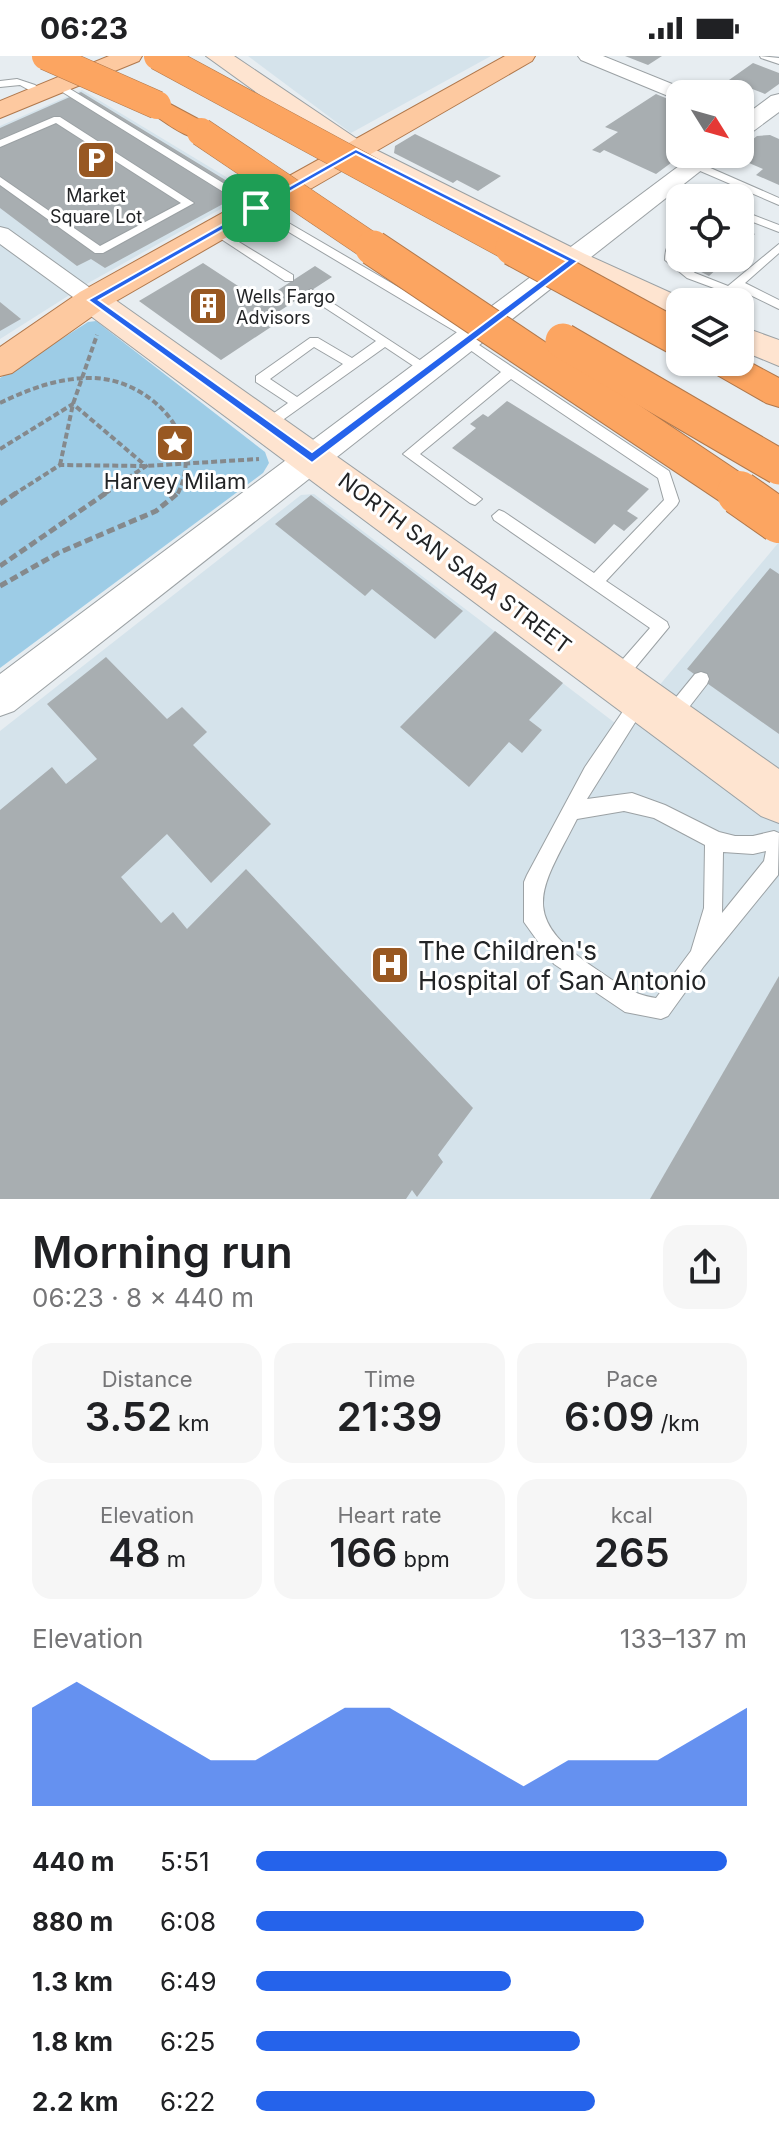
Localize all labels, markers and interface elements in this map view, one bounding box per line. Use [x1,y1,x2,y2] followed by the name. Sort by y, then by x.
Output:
[40,10,128,46] text: 06:23
[666,80,754,168] north arrow
[666,80,754,376] map controls
[75,139,117,181] parking icon: Market Square Lot
[222,174,290,242] pin
[666,184,754,272] button: locate
[50,185,142,227] place label: Market Square Lot
[234,186,278,230] icon: arrive
[187,285,229,327] building icon: Wells Fargo Advisors
[236,286,335,328] place label: Wells Fargo Advisors
[666,288,754,376] button: layers
[154,422,196,464] place icon: Harvey Milam
[334,467,576,659] street label: NORTH SAN SABA STREET
[104,468,246,494] place label: Harvey Milam
[418,935,707,996] place label: The Children's Hospital of San Antonio
[369,944,411,986] hospital icon: The Children's Hospital of San Antonio
[32,1225,293,1279] text: Morning run
[663,1225,747,1309] button: share
[32,1282,254,1313] text: 06:23 · 8 × 440 m
[102,1366,193,1392] text: Distance
[364,1366,415,1392] text: Time
[606,1366,658,1392] text: Pace
[85,1392,172,1441] text: 3.52
[337,1392,442,1441] text: 21:39
[564,1392,654,1441] text: 6:09
[172,1410,209,1436] text: km
[654,1410,700,1436] text: /km
[100,1502,194,1528] text: Elevation
[337,1502,442,1528] text: Heart rate
[611,1502,653,1528] text: kcal
[108,1528,161,1577] text: 48
[329,1528,397,1577] text: 166
[594,1528,670,1577] text: 265
[161,1546,186,1572] text: m
[397,1546,450,1572] text: bpm
[32,1623,143,1654] text: Elevation
[620,1623,747,1654] text: 133–137 m
[32,1846,115,1877] text: 440 m
[160,1846,210,1877] text: 5:51
[32,1906,113,1937] text: 880 m
[160,1906,216,1937] text: 6:08
[32,1966,113,1997] text: 1.3 km
[160,1966,217,1997] text: 6:49
[32,2026,113,2057] text: 1.8 km
[160,2026,215,2057] text: 6:25
[32,2086,118,2117] text: 2.2 km
[160,2086,215,2117] text: 6:22

